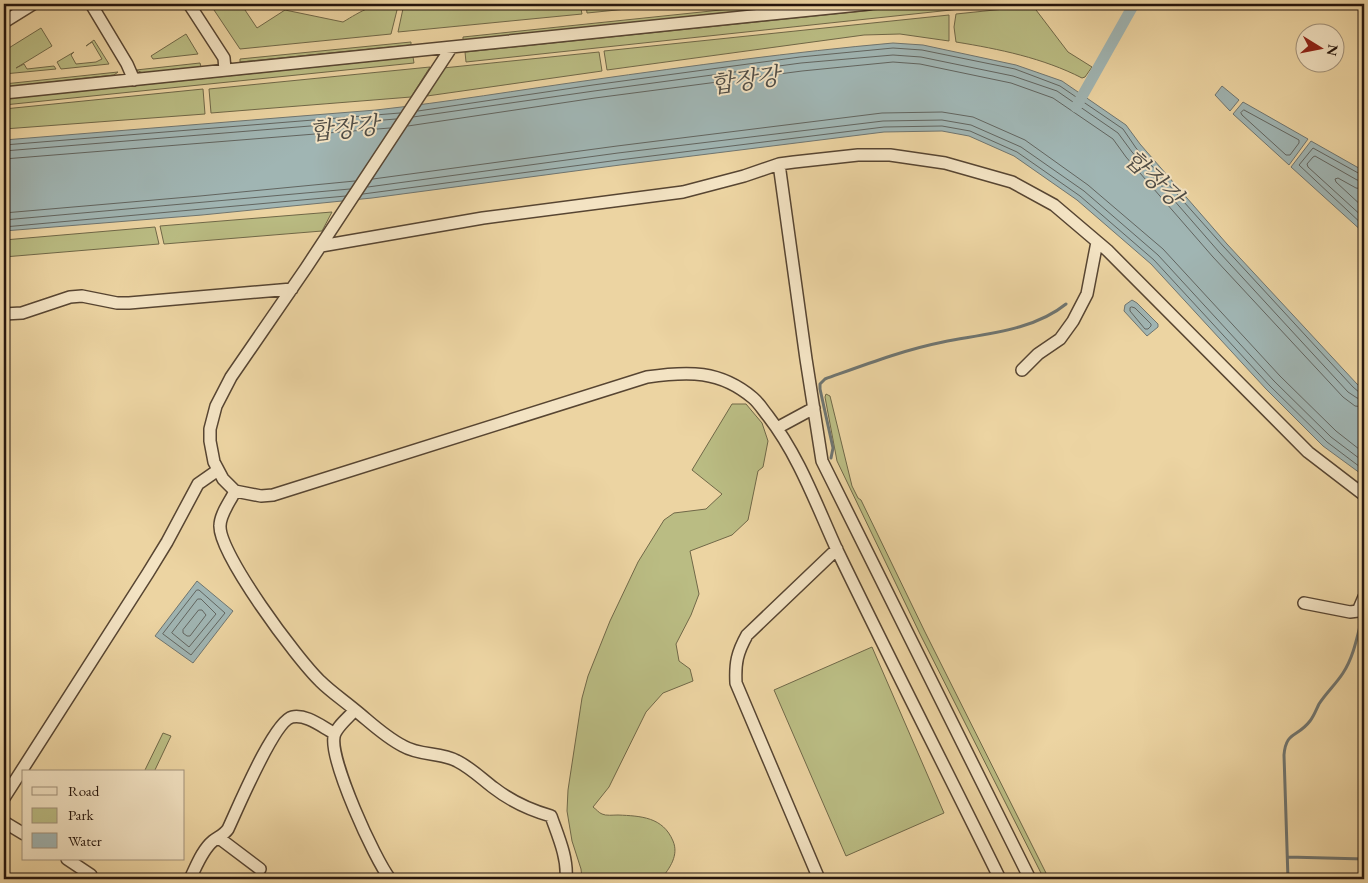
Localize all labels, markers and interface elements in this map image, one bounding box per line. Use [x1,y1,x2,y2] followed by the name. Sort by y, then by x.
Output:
[1296,22,1346,72] north arrow
[1323,43,1343,58] text: N
[708,59,785,100] water label: 합장강
[308,109,384,147] water label: 합장강
[1118,143,1193,216] water label: 합장강
[22,770,185,860] legend
[68,781,100,800] text: Road
[68,805,95,824] text: Park
[68,831,102,850] text: Water

